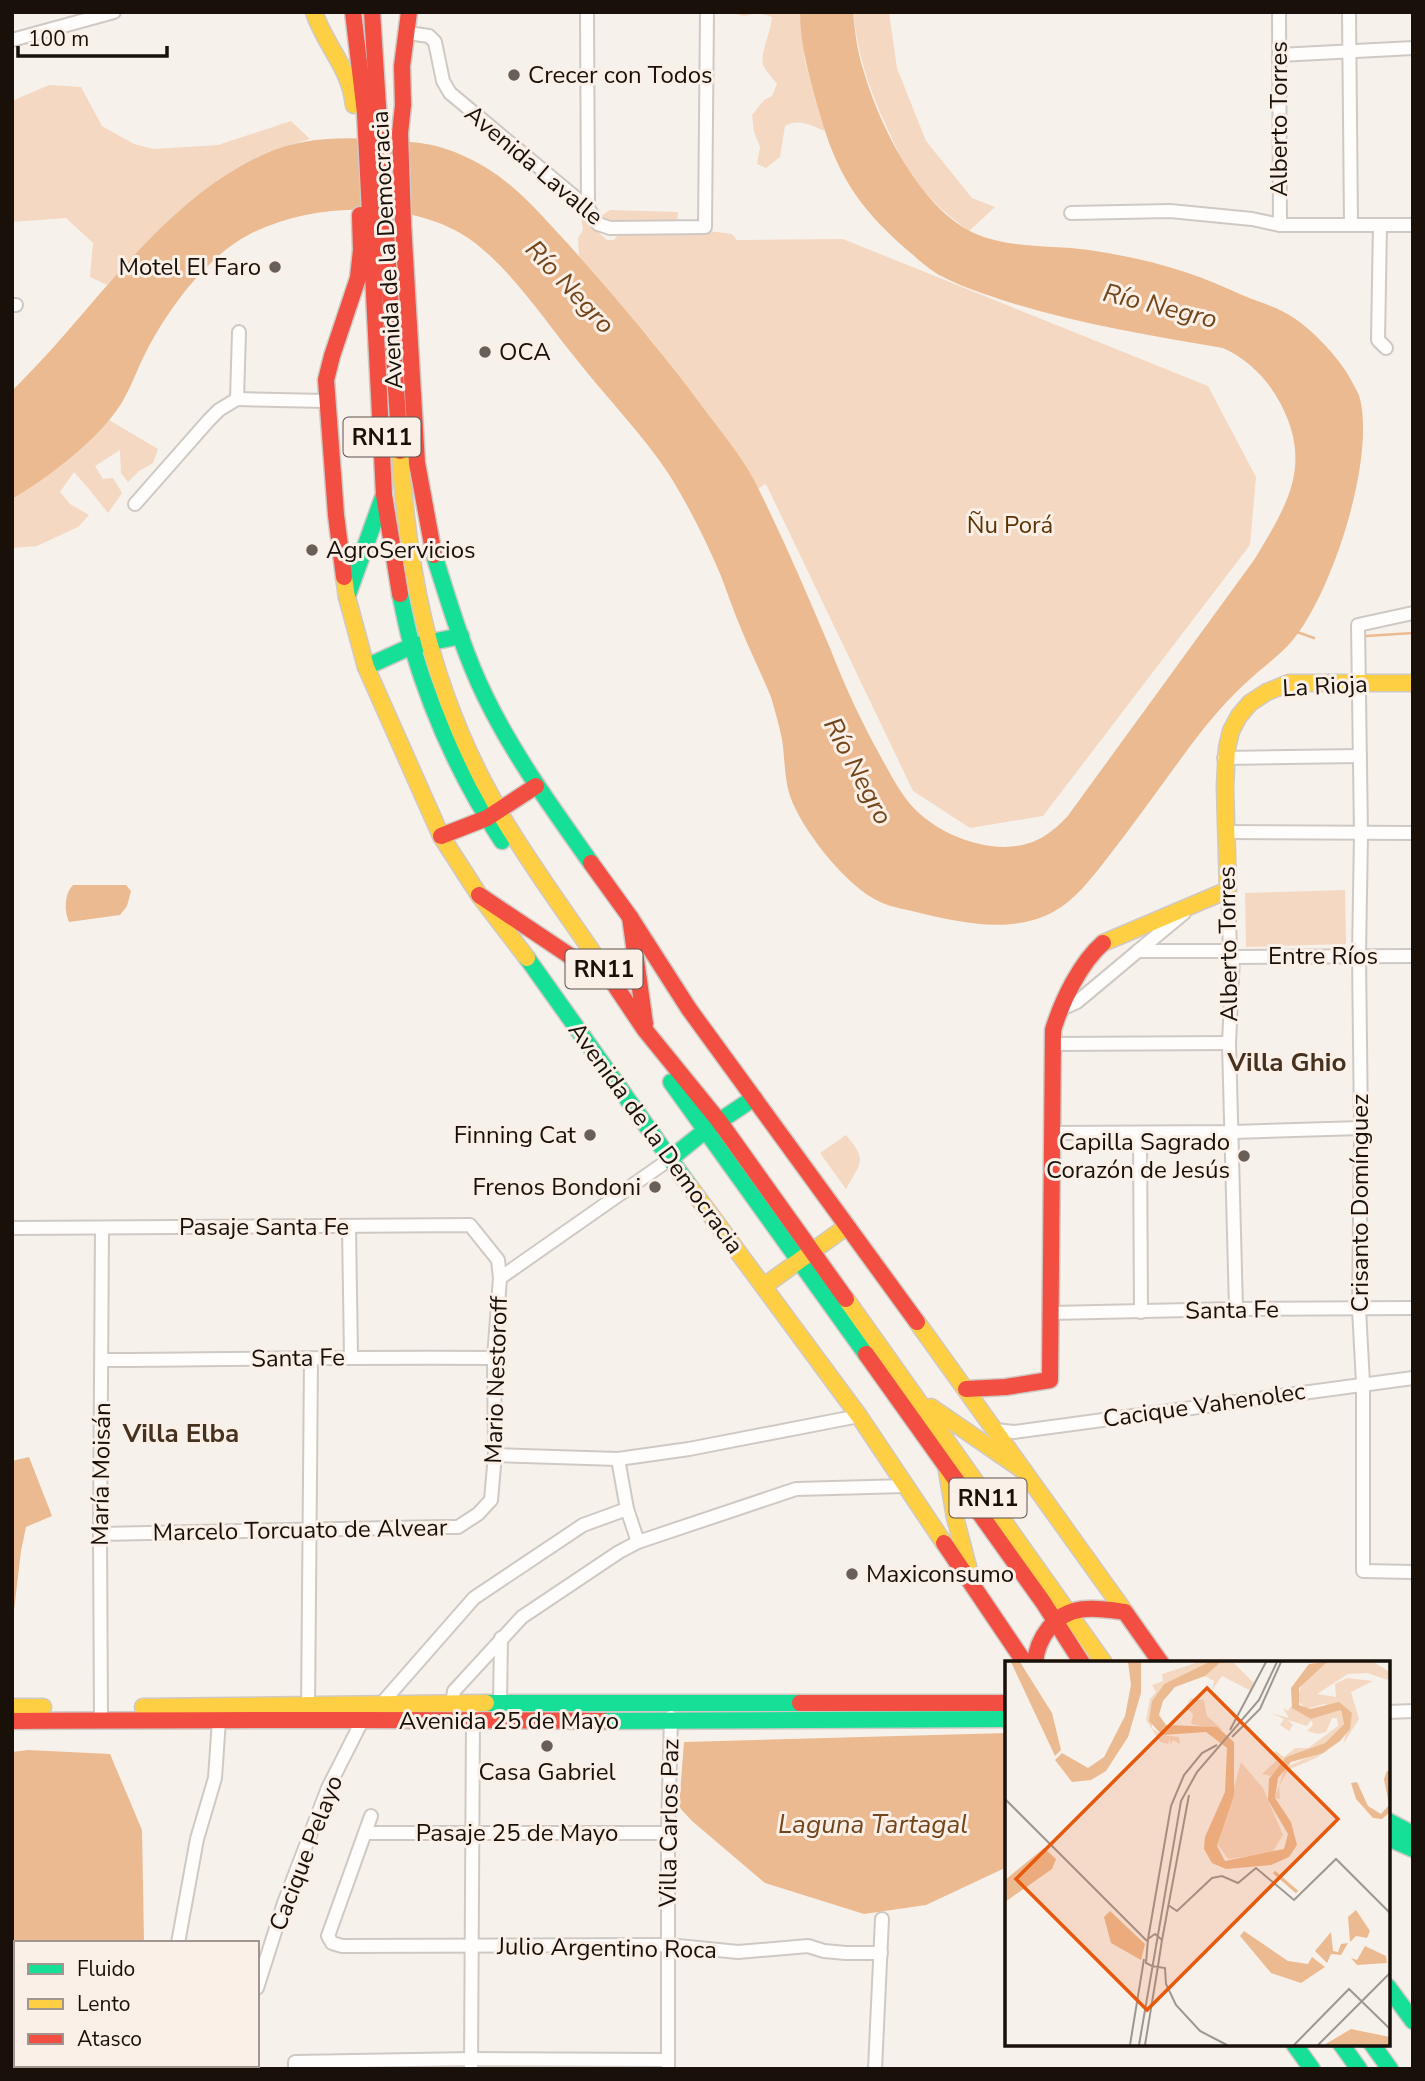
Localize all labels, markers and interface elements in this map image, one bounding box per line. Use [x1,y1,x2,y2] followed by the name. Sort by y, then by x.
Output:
[18,14,166,58] scale bar
[28,25,89,53] text: 100 m
[1263,41,1295,197] street label: Alberto Torres
[528,59,713,91] place label: Crecer con Todos
[506,67,522,83] marker: Crecer con Todos
[458,98,610,232] street label: Avenida Lavalle
[364,110,410,390] street label: Avenida de la Democracia
[517,232,623,342] water label: Río Negro
[118,251,261,283] place label: Motel El Faro
[267,259,283,275] marker: Motel El Faro
[1099,275,1221,337] water label: Río Negro
[499,336,551,368] place label: OCA
[477,344,493,360] marker: OCA
[344,418,420,457] road number: RN11
[967,509,1053,541] park label: Ñu Porá
[326,534,476,566] place label: AgroServicios
[304,542,320,558] marker: AgroServicios
[1282,668,1368,704] street label: La Rioja
[815,711,901,831] water label: Río Negro
[1211,866,1245,1022] street label: Alberto Torres
[1268,940,1378,972] street label: Entre Ríos
[566,950,642,988] road number: RN11
[561,1016,751,1260] street label: Avenida de la Democracia
[1227,1045,1346,1080] district label: Villa Ghio
[1344,1094,1376,1312] street label: Crisanto Domínguez
[454,1119,577,1151] place label: Finning Cat
[1046,1126,1230,1186] place label: Capilla Sagrado Corazón de Jesús
[582,1127,598,1143] marker: Finning Cat
[1236,1148,1252,1164] marker: Capilla Sagrado Corazón de Jesús
[472,1171,641,1203] place label: Frenos Bondoni
[647,1179,663,1195] marker: Frenos Bondoni
[179,1211,349,1243] street label: Pasaje Santa Fe
[1185,1293,1279,1327] street label: Santa Fe
[477,1295,515,1464] street label: Mario Nestoroff
[251,1341,345,1375] street label: Santa Fe
[1101,1375,1307,1435] street label: Cacique Vahenolec
[84,1402,118,1546] street label: María Moisán
[122,1416,239,1451] district label: Villa Elba
[950,1478,1026,1518] road number: RN11
[152,1511,448,1549] street label: Marcelo Torcuato de Alvear
[866,1558,1014,1590] place label: Maxiconsumo
[844,1566,860,1582] marker: Maxiconsumo
[1005,1661,1390,2046] inset map
[399,1705,619,1737] street label: Avenida 25 de Mayo
[539,1738,555,1754] marker: Casa Gabriel
[652,1738,686,1909] street label: Villa Carlos Paz
[478,1756,616,1788] place label: Casa Gabriel
[262,1771,350,1935] street label: Cacique Pelayo
[778,1807,968,1842] water label: Laguna Tartagal
[416,1817,618,1849] street label: Pasaje 25 de Mayo
[496,1930,717,1966] street label: Julio Argentino Roca
[14,1941,259,2067] legend
[77,1955,135,1983] text: Fluido
[77,1990,130,2018] text: Lento
[77,2025,142,2053] text: Atasco

